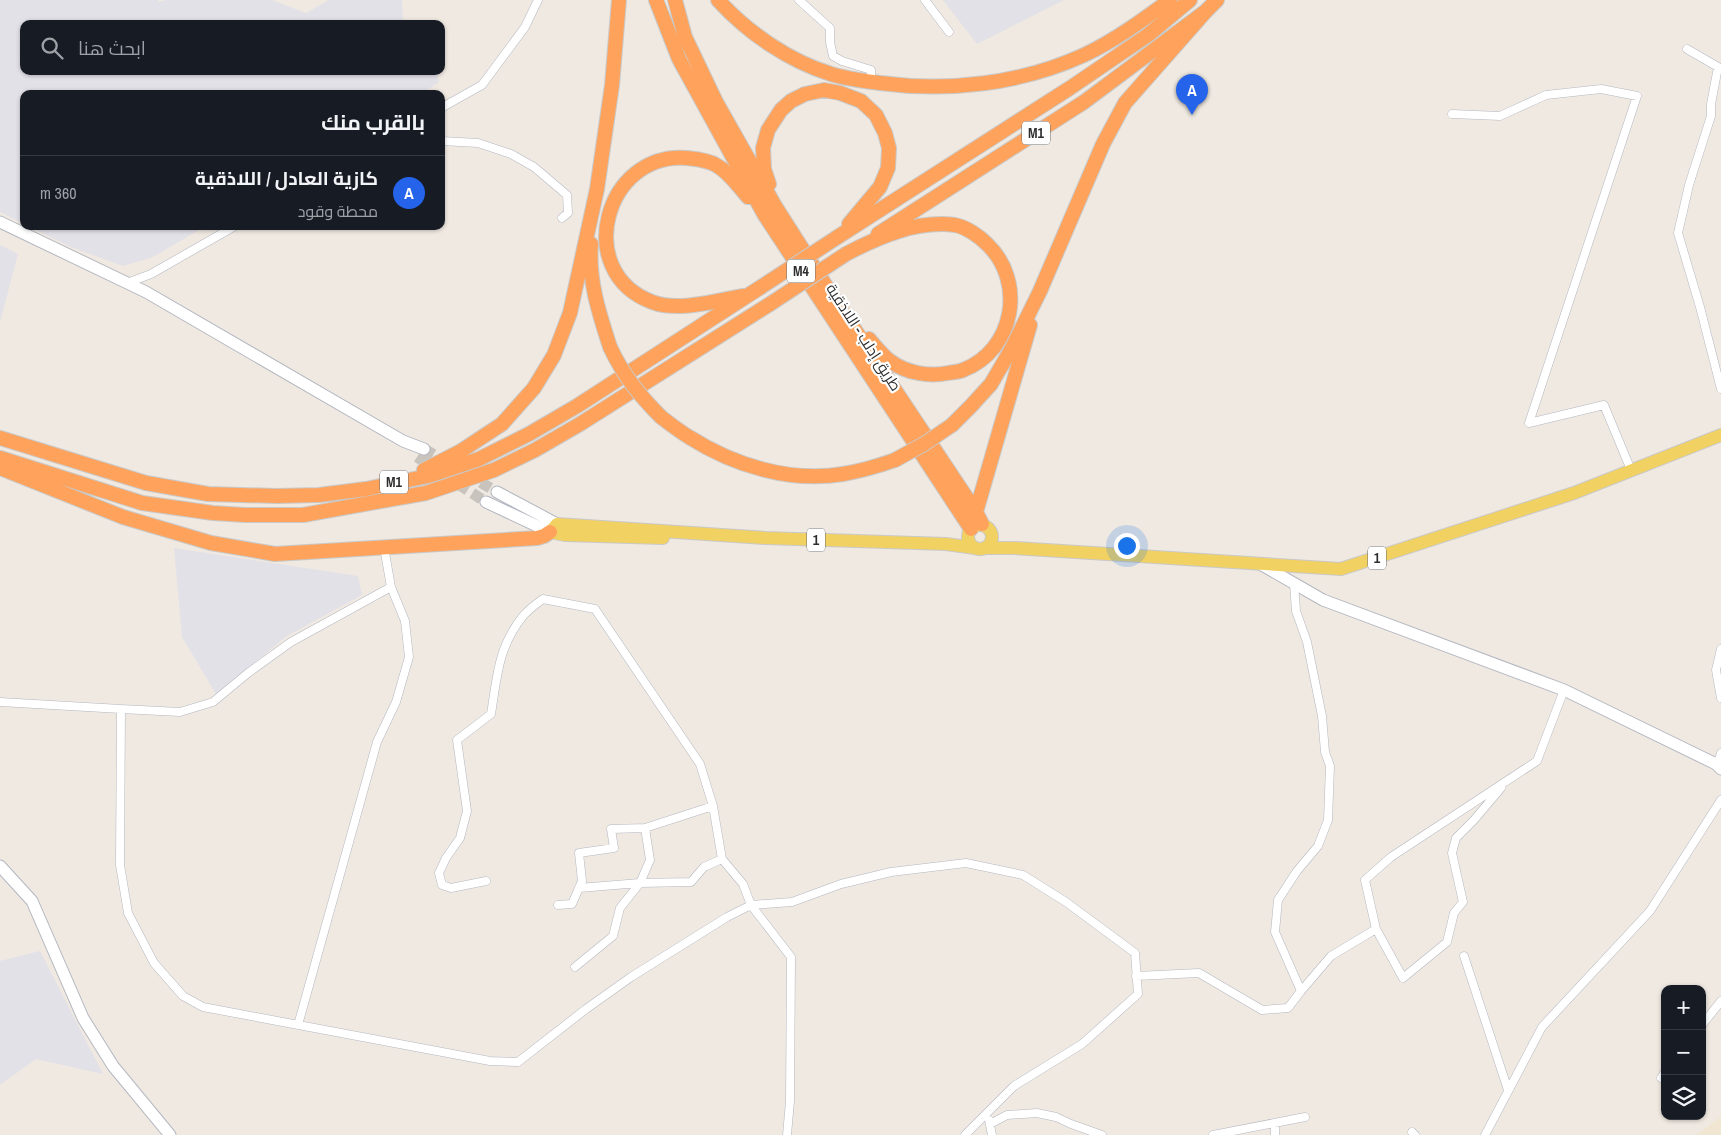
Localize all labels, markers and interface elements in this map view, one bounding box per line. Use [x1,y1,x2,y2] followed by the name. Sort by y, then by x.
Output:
[20,20,445,75] search box
[38,34,66,62] icon: search
[78,35,146,61] text: ابحث هنا
[1176,74,1208,115] pin: A
[321,108,425,137] text: بالقرب منك
[1022,122,1050,144] road number: M1
[195,165,378,191] text: كازية العادل / اللاذقية
[40,182,76,204] text: 360 m
[404,182,414,204] text: A
[298,200,378,222] text: محطة وقود
[787,260,815,282] road number: M4
[821,279,907,395] street label: طريق إدلب - اللاذقية
[380,471,408,494] road number: M1
[807,528,825,552] road number: 1
[1114,533,1140,559] your location
[1368,546,1386,570] road number: 1
[1661,985,1706,1120] map controls
[1661,985,1706,1030] button: +
[1661,1030,1706,1075] button: −
[1661,1075,1706,1120] button: layers

